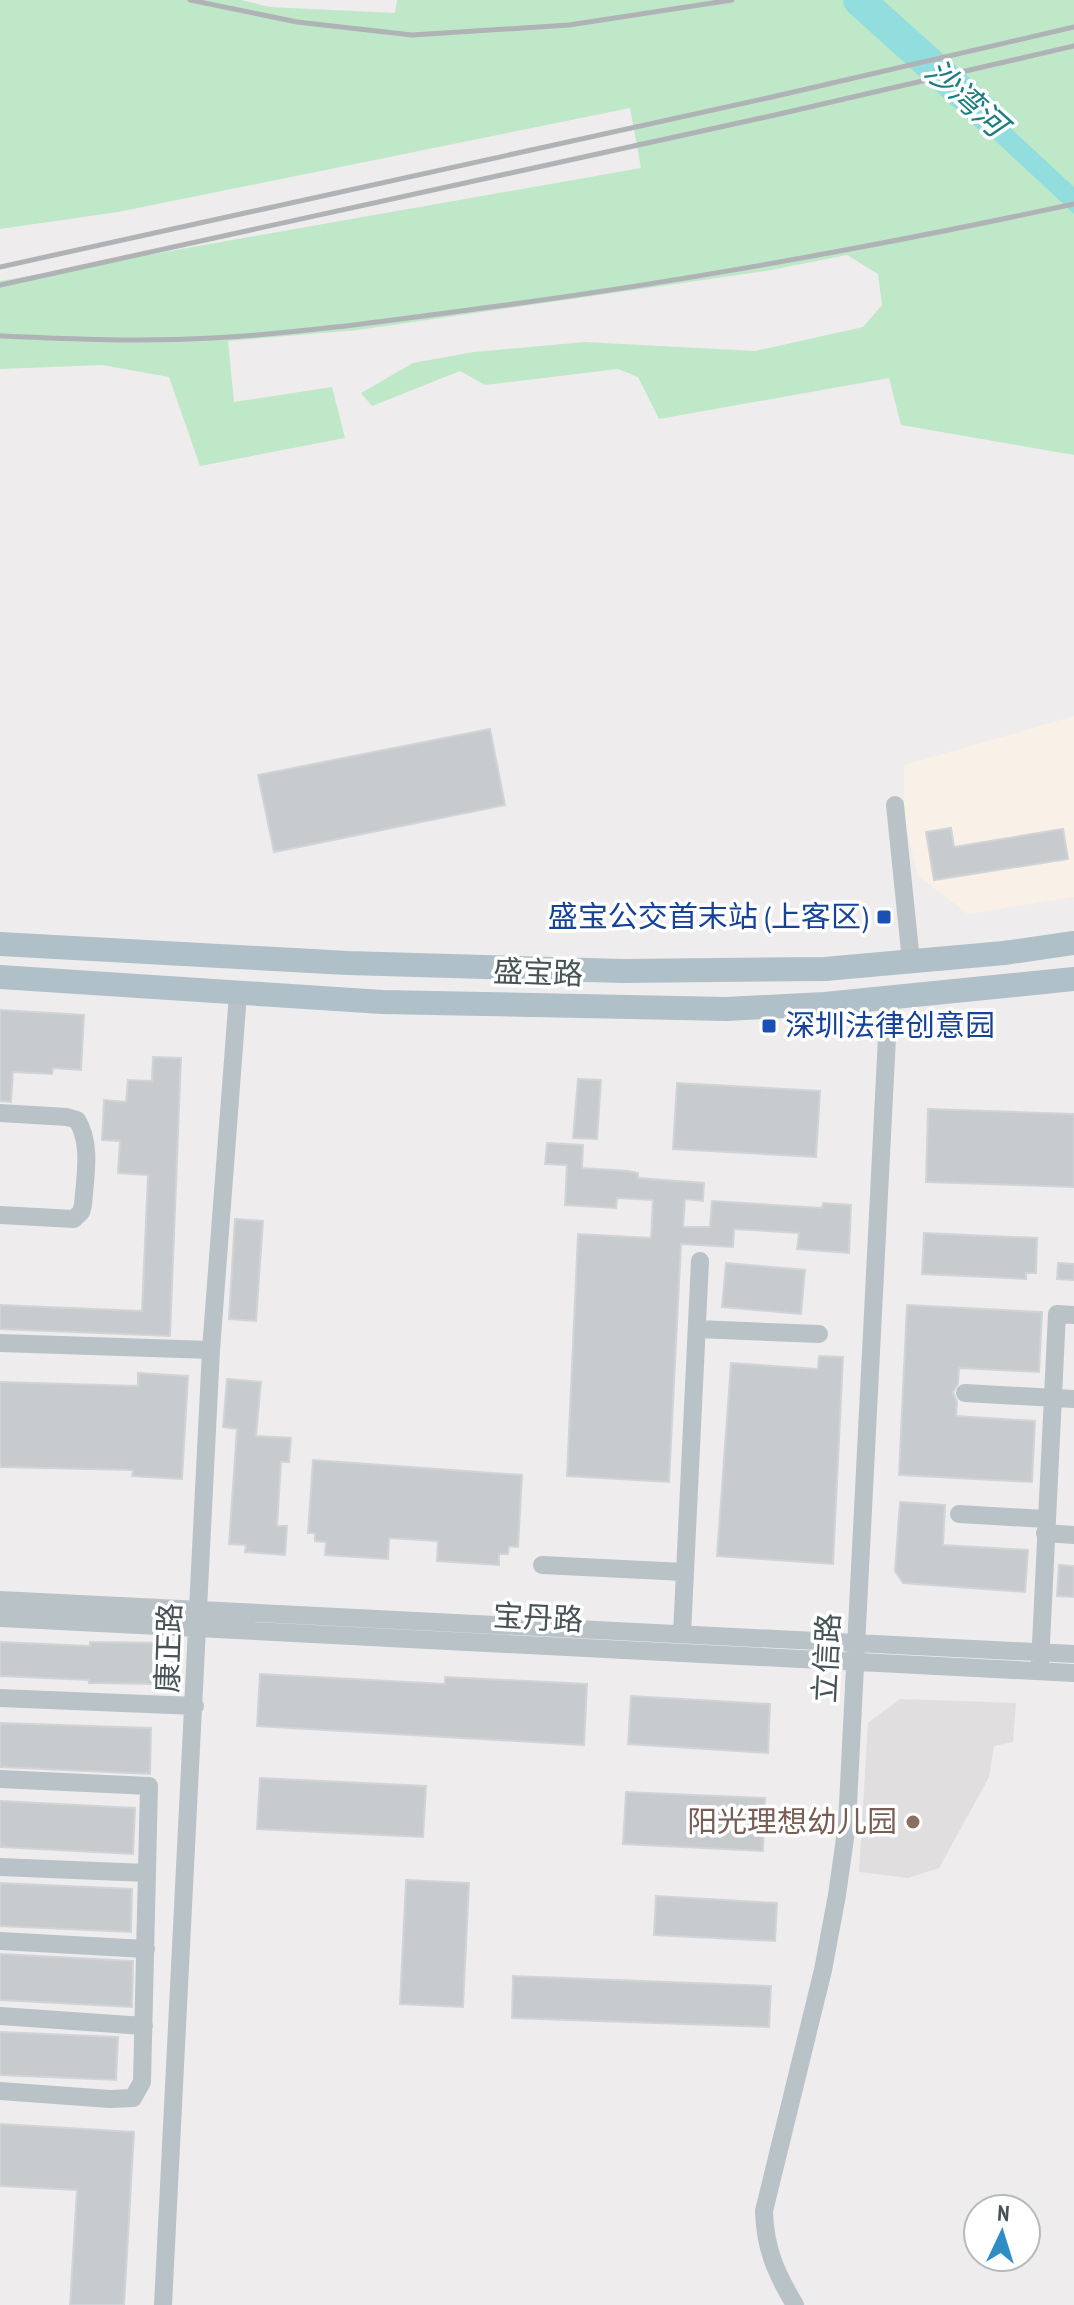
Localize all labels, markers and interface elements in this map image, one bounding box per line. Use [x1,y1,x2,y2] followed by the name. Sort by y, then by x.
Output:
[917,50,1021,149] water label: 沙湾河
[548,896,868,935] place label: 盛宝公交首末站 (上客区)
[875,908,893,926] marker: 盛宝公交首末站 (上客区)
[492,950,584,993] street label: 盛宝路
[785,1005,995,1044] place label: 深圳法律创意园
[760,1017,778,1035] marker: 深圳法律创意园
[492,1595,584,1638] street label: 宝丹路
[146,1602,189,1694] street label: 康正路
[804,1612,847,1704] street label: 立信路
[687,1801,897,1840] place label: 阳光理想幼儿园
[904,1813,922,1831] marker: 阳光理想幼儿园
[962,2193,1042,2273] north arrow
[996,2199,1010,2227] text: N

